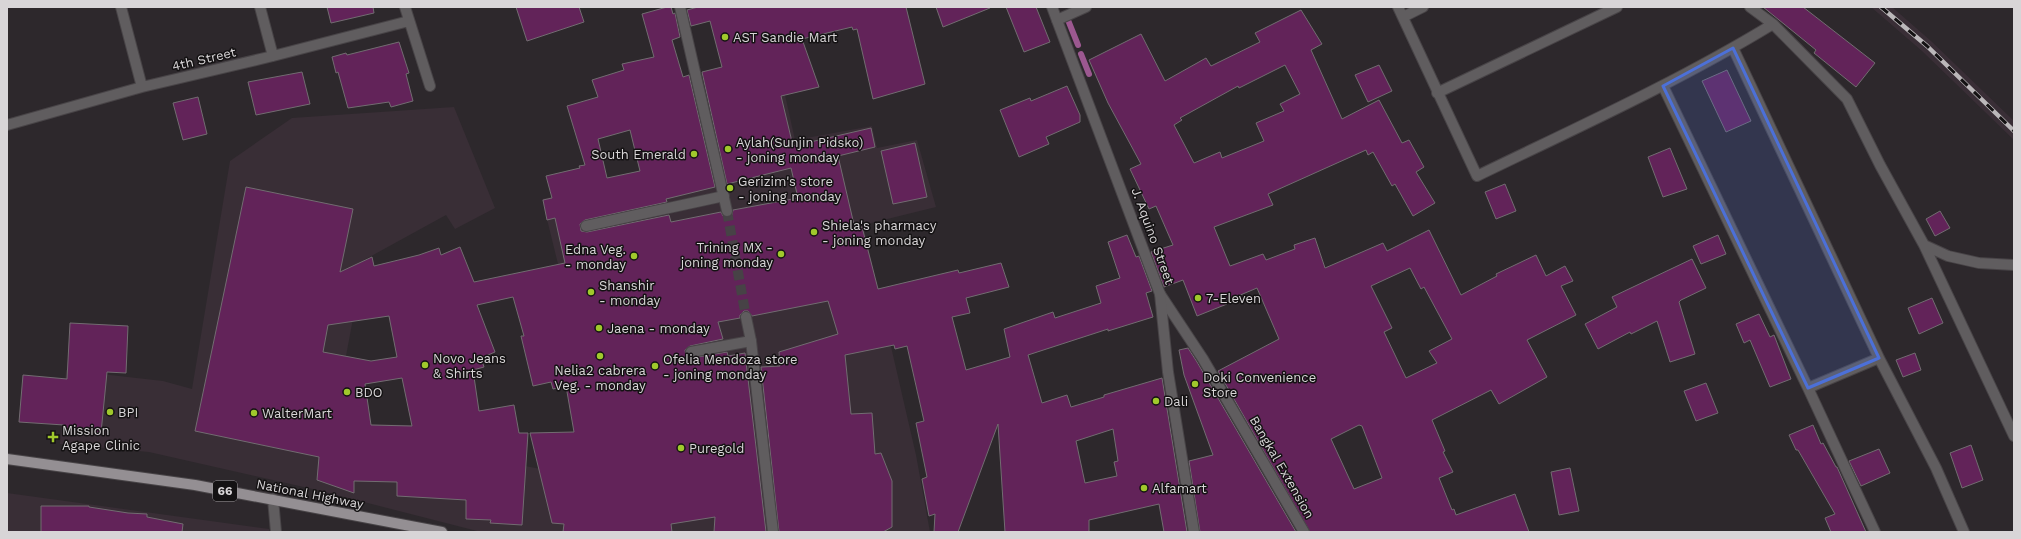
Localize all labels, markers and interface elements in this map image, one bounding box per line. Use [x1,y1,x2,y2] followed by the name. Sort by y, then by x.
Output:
[733,30,838,45] place label: AST Sandie Mart
[720,32,730,42] marker: AST Sandie Mart
[171,44,238,74] street label: 4th Street
[736,135,863,165] place label: Aylah(Sunjin Pidsko) - joning monday
[723,144,733,154] marker: Aylah(Sunjin Pidsko) - joning monday
[591,147,686,162] place label: South Emerald
[689,149,699,159] marker: South Emerald
[738,174,842,204] place label: Gerizim's store - joning monday
[725,183,735,193] marker: Gerizim's store - joning monday
[1129,186,1178,287] street label: J. Aquino Street
[822,218,937,248] place label: Shiela's pharmacy - joning monday
[809,227,819,237] marker: Shiela's pharmacy - joning monday
[679,240,773,270] place label: Trining MX - joning monday
[565,242,626,272] place label: Edna Veg. - monday
[776,249,786,259] marker: Trining MX - joning monday
[629,251,639,261] marker: Edna Veg. - monday
[599,278,660,308] place label: Shanshir - monday
[586,287,596,297] marker: Shanshir - monday
[1206,291,1261,306] place label: 7-Eleven
[1193,293,1203,303] marker: 7-Eleven
[607,321,710,336] place label: Jaena - monday
[594,323,604,333] marker: Jaena - monday
[433,351,506,381] place label: Novo Jeans & Shirts
[595,351,605,361] marker: Nelia2 cabrera Veg. - monday
[663,352,798,382] place label: Ofelia Mendoza store - joning monday
[420,360,430,370] marker: Novo Jeans & Shirts
[650,361,660,371] marker: Ofelia Mendoza store - joning monday
[554,363,646,393] place label: Nelia2 cabrera Veg. - monday
[1203,370,1316,400] place label: Doki Convenience Store
[1190,379,1200,389] marker: Doki Convenience Store
[355,385,383,400] place label: BDO
[342,387,352,397] marker: BDO
[1164,394,1188,409] place label: Dali
[1151,396,1161,406] marker: Dali
[118,405,138,420] place label: BPI
[262,406,332,421] place label: WalterMart
[105,407,115,417] marker: BPI
[249,408,259,418] marker: WalterMart
[1247,413,1317,521] street label: Bangkal Extension
[62,423,140,453] place label: Mission Agape Clinic
[47,431,59,443] marker: Mission Agape Clinic
[689,441,744,456] place label: Puregold
[676,443,686,453] marker: Puregold
[255,476,365,512] street label: National Highway
[213,481,237,501] road number: 66
[1152,481,1207,496] place label: Alfamart
[1139,483,1149,493] marker: Alfamart

